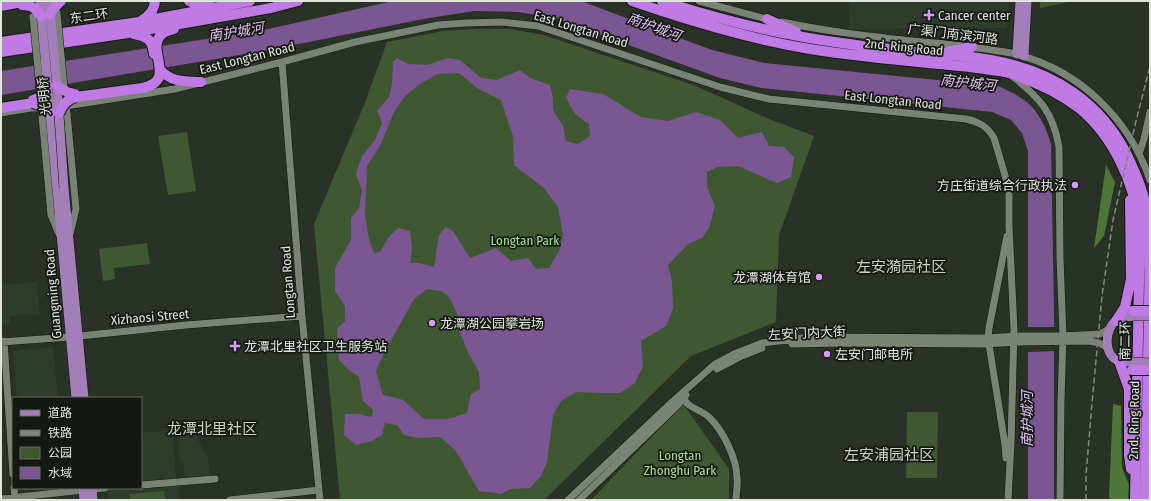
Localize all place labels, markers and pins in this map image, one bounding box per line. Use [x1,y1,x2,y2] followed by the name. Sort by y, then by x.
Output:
[938,8,1011,23] place label: Cancer center
[923,9,935,21] marker: Cancer center
[937,178,1067,193] place label: 方庄街道综合行政执法
[1070,180,1080,190] marker: 方庄街道综合行政执法
[733,270,811,285] place label: 龙潭湖体育馆
[814,272,824,282] marker: 龙潭湖体育馆
[440,316,544,331] place label: 龙潭湖公园攀岩场
[427,318,437,328] marker: 龙潭湖公园攀岩场
[244,339,387,354] place label: 龙潭北里社区卫生服务站
[229,340,241,352] marker: 龙潭北里社区卫生服务站
[835,347,913,362] place label: 左安门邮电所
[822,349,832,359] marker: 左安门邮电所

